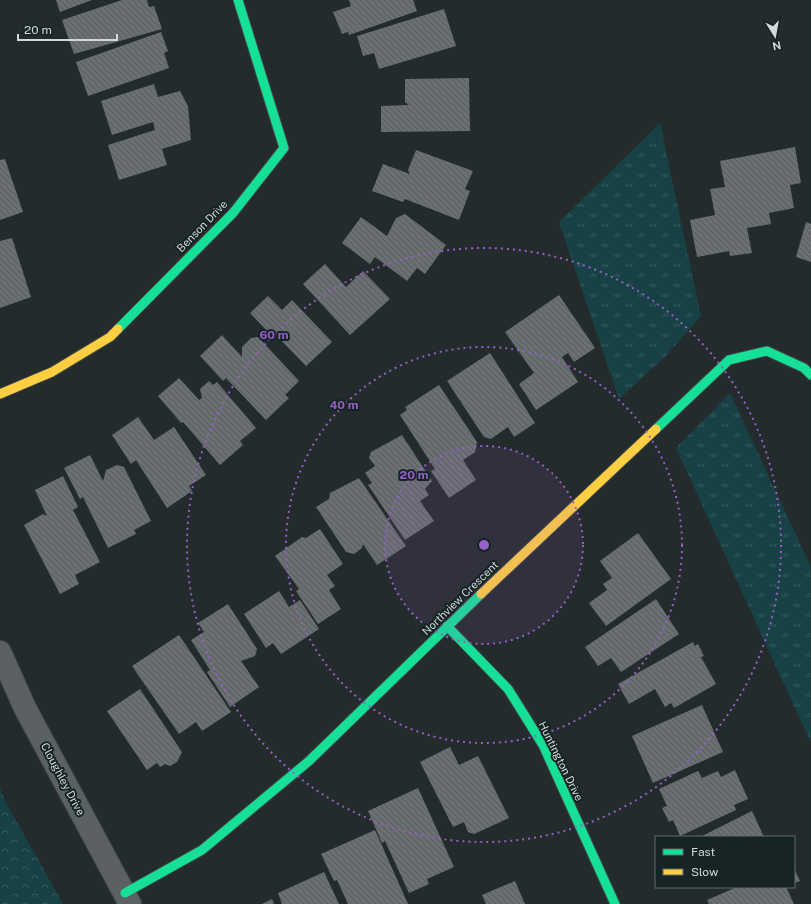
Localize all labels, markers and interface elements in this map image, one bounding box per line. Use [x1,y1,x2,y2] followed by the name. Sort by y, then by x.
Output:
[18,16,117,42] scale bar
[755,16,795,56] north arrow
[24,23,52,37] text: 20 m
[772,39,782,53] text: N
[174,198,230,254] street label: Benson Drive
[259,328,289,342] text: 60 m
[329,398,359,412] text: 40 m
[400,468,429,482] text: 20 m
[477,538,491,552] centre of rings
[420,559,500,637] street label: Northview Crescent
[537,719,585,803] street label: Huntington Drive
[39,741,87,817] street label: Cloughley Drive
[655,836,795,888] legend
[691,845,716,859] text: Fast
[691,865,719,879] text: Slow

